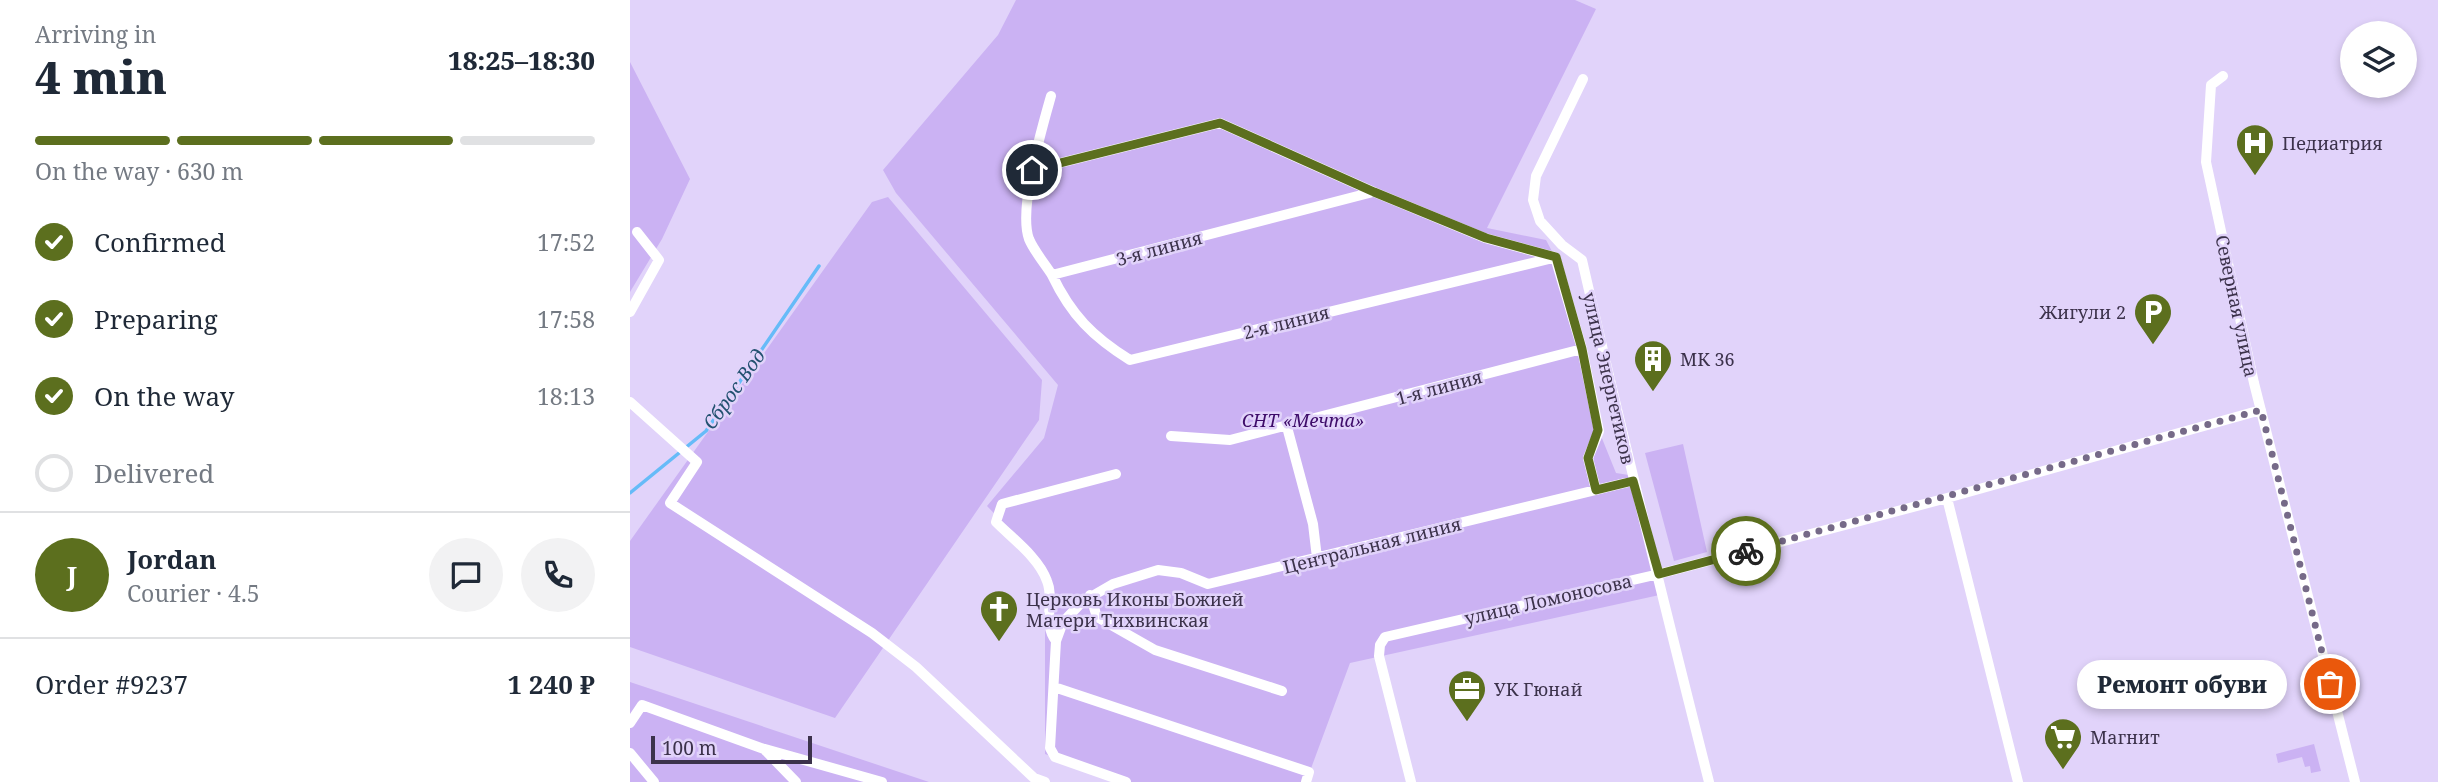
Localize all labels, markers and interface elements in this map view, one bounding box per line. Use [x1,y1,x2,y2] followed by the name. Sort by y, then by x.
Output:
[35,18,156,50] text: Arriving in
[2340,21,2417,98] map controls
[2340,21,2417,98] button: layers
[448,42,595,78] text: 18:25–18:30
[35,45,167,107] text: 4 min
[2234,122,2276,177] hospital icon: Педиатрия
[2282,131,2383,155] place label: Педиатрия
[1002,140,1062,200] pin
[1013,151,1051,189] icon: home
[35,155,243,187] text: On the way · 630 m
[35,223,73,261] icon: check
[94,224,226,260] text: Confirmed
[1113,225,1205,271] street label: 3-я линия
[537,226,595,258] text: 17:52
[2210,233,2264,379] street label: Северная улица
[1578,290,1640,466] street label: улица Энергетиков
[2132,291,2174,346] parking icon: Жигули 2
[35,300,73,338] icon: check
[1240,300,1332,344] street label: 2-я линия
[2038,300,2126,324] place label: Жигули 2
[94,301,218,337] text: Preparing
[537,303,595,335] text: 17:58
[1632,338,1674,393] building icon: МК 36
[697,343,771,435] water label: Сброс Вод
[1680,347,1735,371] place label: МК 36
[1393,364,1485,410] street label: 1-я линия
[35,377,73,415] icon: check
[94,378,234,414] text: On the way
[537,380,595,412] text: 18:13
[1242,408,1364,432] park label: СНТ «Мечта»
[94,455,214,491] text: Delivered
[1280,511,1464,579] street label: Центральная линия
[1711,516,1781,586] courier
[1727,532,1765,570] icon: bike
[429,538,503,612] button: chat
[521,538,595,612] button: phone
[127,541,217,577] text: Jordan
[67,557,77,593] text: J
[1462,568,1634,630] street label: улица Ломоносова
[127,577,260,609] text: Courier · 4.5
[1026,587,1244,632] place label: Церковь Иконы Божией Матери Тихвинская
[978,588,1020,643] church icon: Церковь Иконы Божией Матери Тихвинская
[2300,654,2360,714] pin
[2078,660,2288,708] callout: Ремонт обуви
[2311,665,2349,703] icon: bag
[35,666,188,702] text: Order #9237
[507,666,595,702] text: 1 240 ₽
[1446,668,1488,723] office icon: УК Гюнай
[2097,668,2267,700] text: Ремонт обуви
[1494,677,1583,701] place label: УК Гюнай
[2042,716,2084,771] supermarket icon: Магнит
[2090,725,2160,749] place label: Магнит
[651,733,812,765] scale bar
[662,735,717,761] text: 100 m

